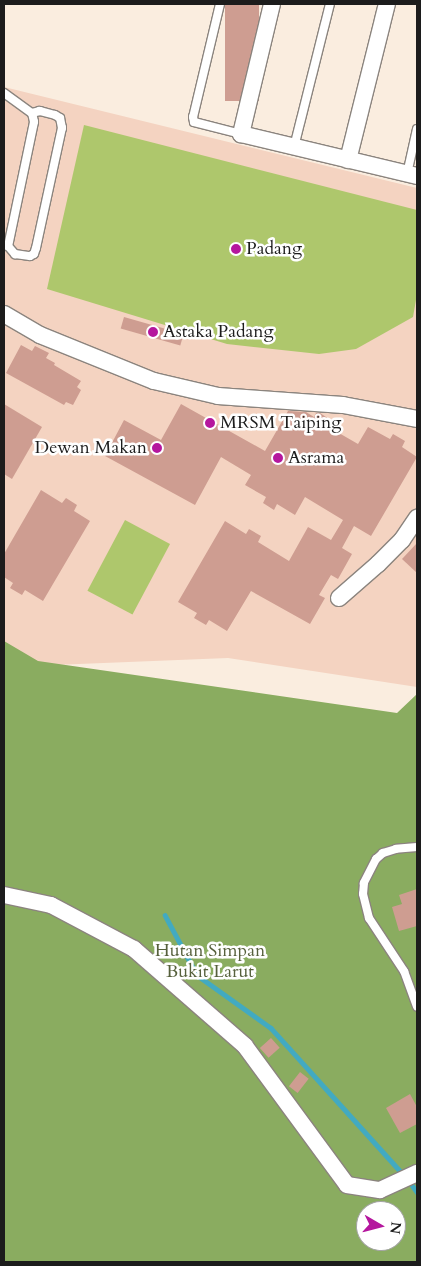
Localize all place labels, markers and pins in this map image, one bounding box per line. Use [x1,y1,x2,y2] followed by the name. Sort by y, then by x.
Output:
[246,238,302,260] place label: Padang
[230,243,242,255] marker: Padang
[163,321,274,343] place label: Astaka Padang
[147,326,159,338] marker: Astaka Padang
[220,412,341,434] place label: MRSM Taiping
[204,417,216,429] marker: MRSM Taiping
[35,437,147,459] place label: Dewan Makan
[151,442,163,454] marker: Dewan Makan
[288,447,344,469] place label: Asrama
[272,452,284,464] marker: Asrama

